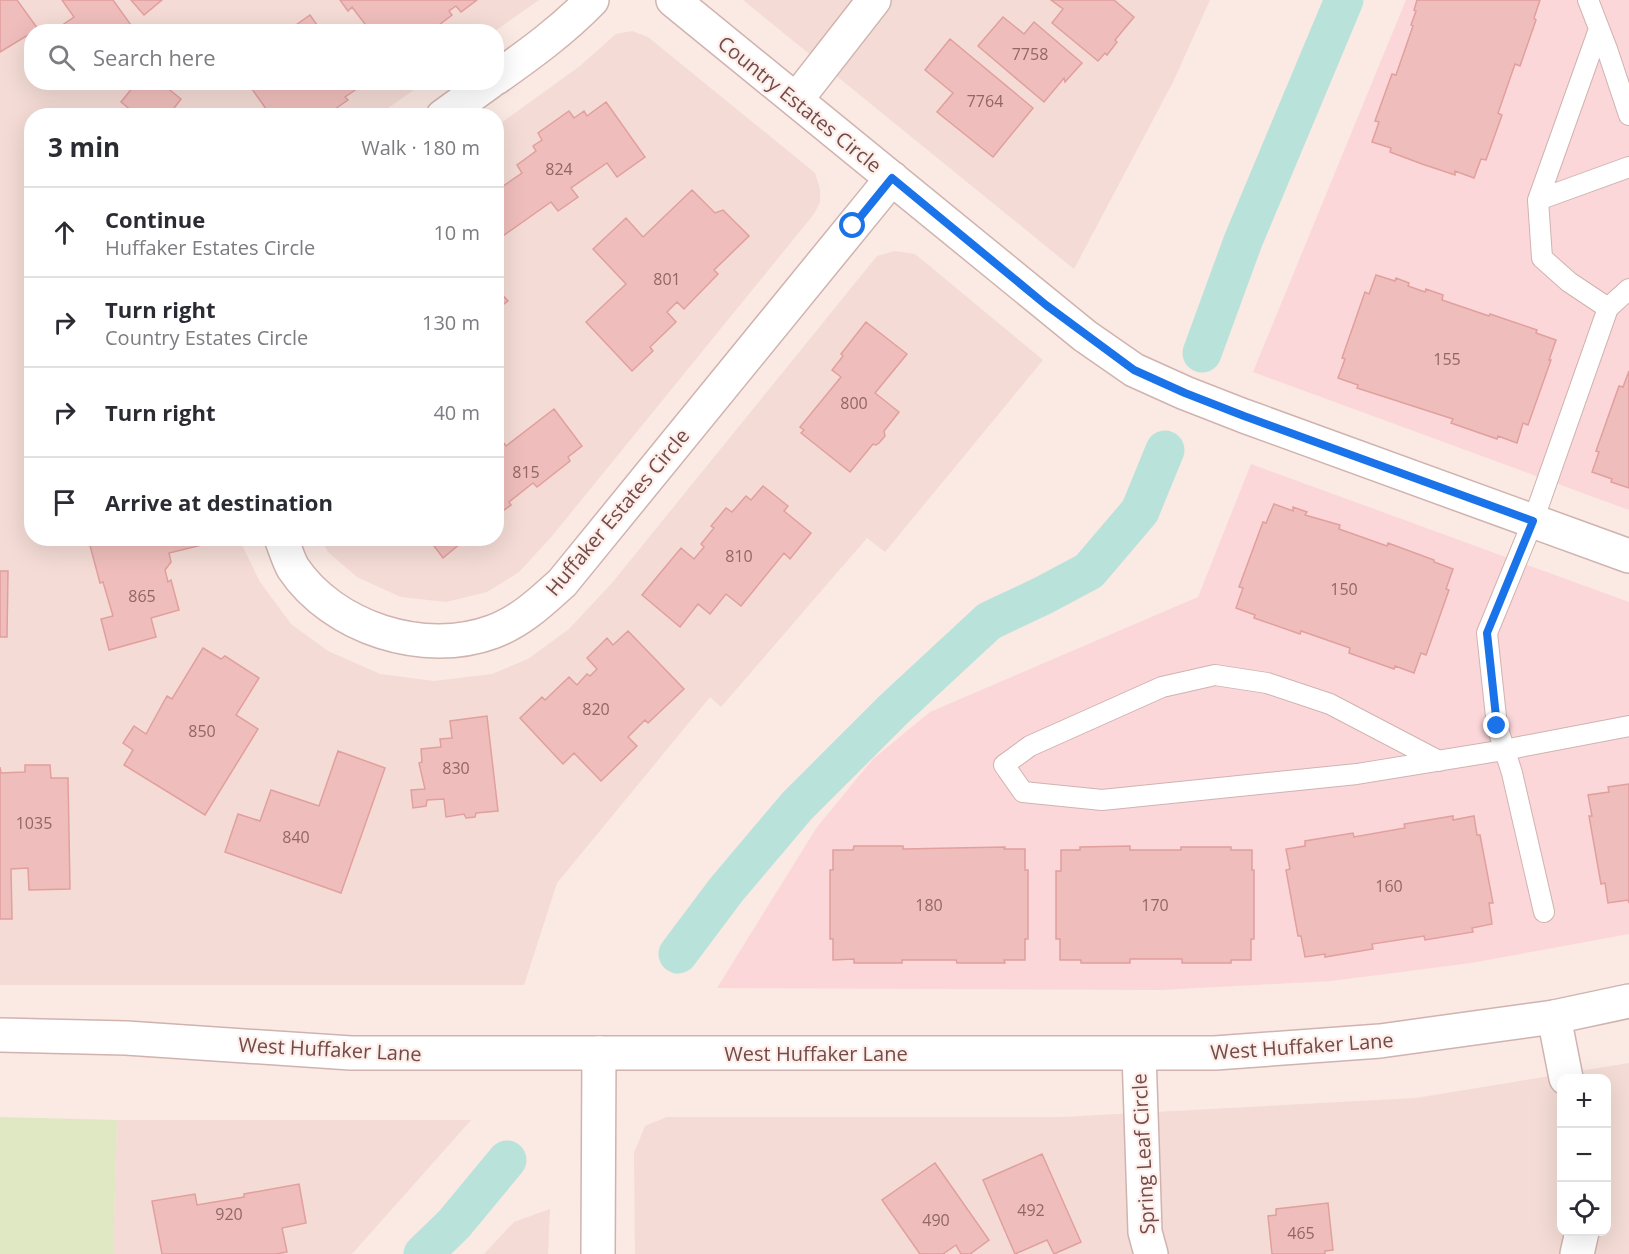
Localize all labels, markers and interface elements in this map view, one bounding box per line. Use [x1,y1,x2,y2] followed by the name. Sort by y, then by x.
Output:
[24,24,504,90] search box
[712,30,888,178] street label: Country Estates Circle
[45,41,78,74] icon: search
[93,42,216,72] text: Search here
[1012,43,1048,65] house number: 7758
[967,90,1003,112] house number: 7764
[48,129,120,165] text: 3 min
[361,134,480,161] text: Walk · 180 m
[545,158,573,180] house number: 824
[105,204,205,234] text: Continue
[839,212,865,238] route start
[48,216,81,249] icon: ahead
[433,219,480,246] text: 10 m
[105,234,315,261] text: Huffaker Estates Circle
[653,268,681,290] house number: 801
[105,294,216,324] text: Turn right
[48,306,81,339] icon: right
[422,309,480,336] text: 130 m
[105,324,308,351] text: Country Estates Circle
[1433,348,1461,370] house number: 155
[840,392,868,414] house number: 800
[48,396,81,429] icon: right
[105,397,216,427] text: Turn right
[433,399,480,426] text: 40 m
[539,423,695,601] street label: Huffaker Estates Circle
[512,461,540,483] house number: 815
[48,486,81,519] icon: arrive
[105,487,333,517] text: Arrive at destination
[725,545,753,567] house number: 810
[1330,578,1358,600] house number: 150
[128,585,156,607] house number: 865
[582,698,610,720] house number: 820
[1483,712,1509,738] route end
[188,720,216,742] house number: 850
[442,757,470,779] house number: 830
[16,812,52,834] house number: 1035
[282,826,310,848] house number: 840
[1375,875,1403,897] house number: 160
[915,894,943,916] house number: 180
[1141,894,1169,916] house number: 170
[1210,1026,1394,1066] street label: West Huffaker Lane
[238,1031,422,1067] street label: West Huffaker Lane
[724,1040,908,1067] street label: West Huffaker Lane
[1125,1073,1161,1235] street label: Spring Leaf Circle
[1557,1074,1611,1236] map controls
[1557,1074,1611,1128] button: +
[1557,1128,1611,1182] button: −
[1557,1182,1611,1236] button: locate
[1017,1199,1045,1221] house number: 492
[215,1203,243,1225] house number: 920
[922,1209,950,1231] house number: 490
[1287,1222,1315,1244] house number: 465

